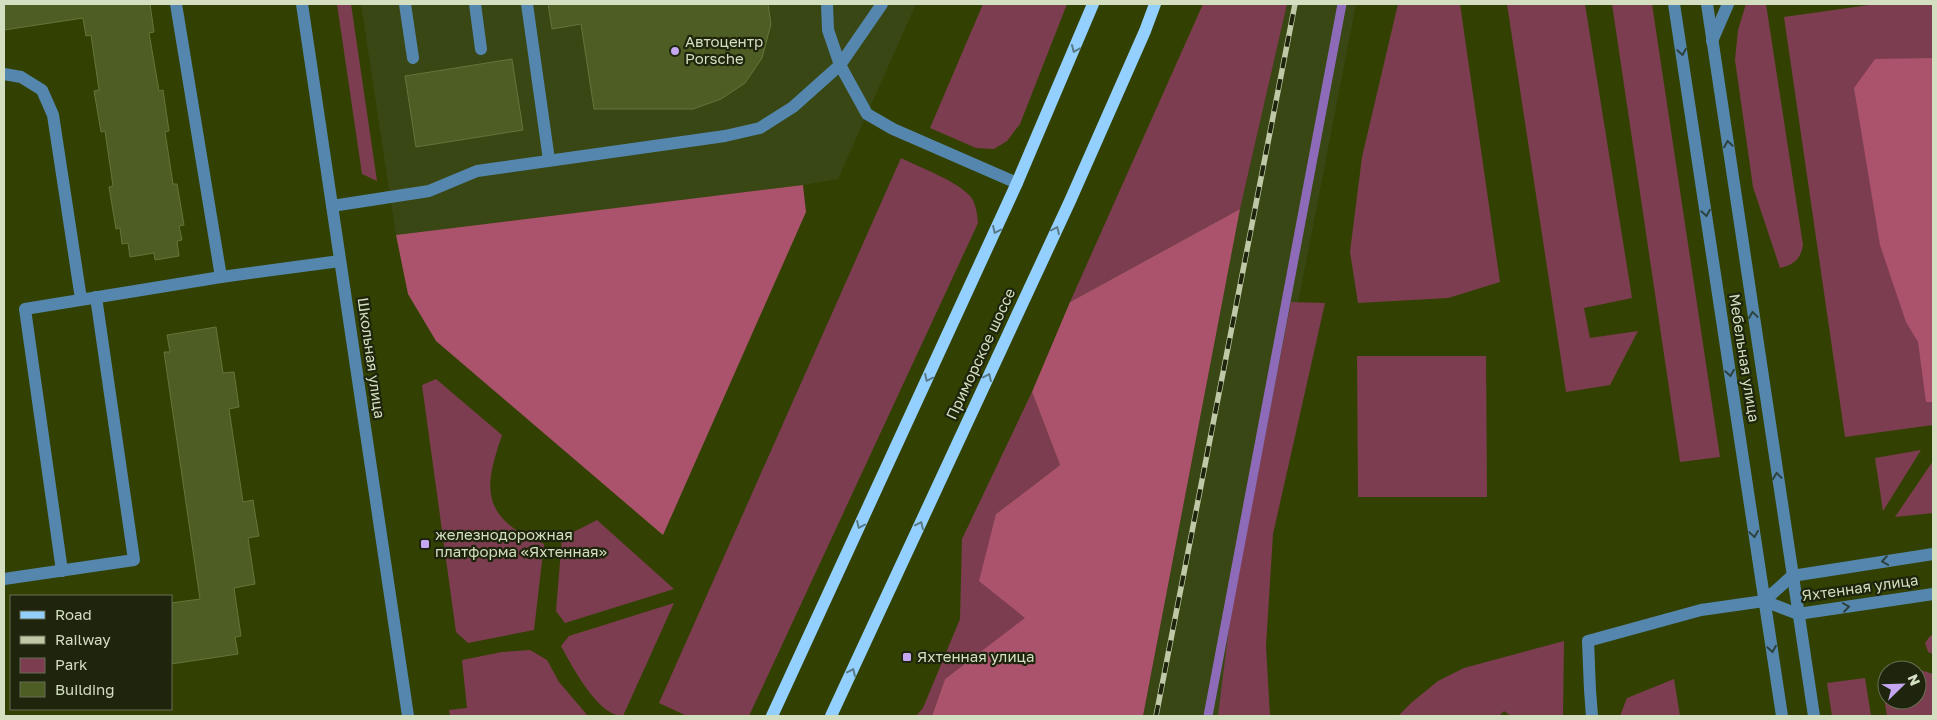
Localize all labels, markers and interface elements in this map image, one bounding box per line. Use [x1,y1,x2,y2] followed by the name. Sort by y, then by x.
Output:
[685,32,763,67] place label: Автоцентр Porsche
[1070,44,1081,53] one-way arrow
[669,45,681,57] marker: Автоцентр Porsche
[1676,48,1686,56] one-way arrow
[1723,139,1733,148] one-way arrow
[1700,209,1711,217] one-way arrow
[991,225,1002,234] one-way arrow
[1050,226,1060,235] one-way arrow
[942,285,1019,422] street label: Приморское шоссе
[1726,292,1764,423] street label: Мебельная улица
[355,296,389,420] street label: Школьная улица
[1748,311,1759,319] one-way arrow
[1724,370,1735,378] one-way arrow
[924,372,934,381] one-way arrow
[982,373,993,382] one-way arrow
[1772,471,1783,479] one-way arrow
[856,520,867,529] one-way arrow
[914,521,924,530] one-way arrow
[435,525,607,560] place label: железнодорожная платформа «Яхтенная»
[1748,530,1759,538] one-way arrow
[419,538,431,550] marker: железнодорожная платформа «Яхтенная»
[1881,555,1889,566] one-way arrow
[1800,570,1919,604] street label: Яхтенная улица
[10,595,172,710] legend
[1843,602,1851,613] one-way arrow
[55,605,92,623] text: Road
[55,630,111,648] text: Railway
[1766,645,1776,653] one-way arrow
[917,647,1034,665] place label: Яхтенная улица
[901,651,913,663] marker: Яхтенная улица
[55,655,88,673] text: Park
[1877,660,1927,710] north arrow
[846,668,856,677] one-way arrow
[1905,672,1924,688] text: N
[55,680,115,698] text: Building

